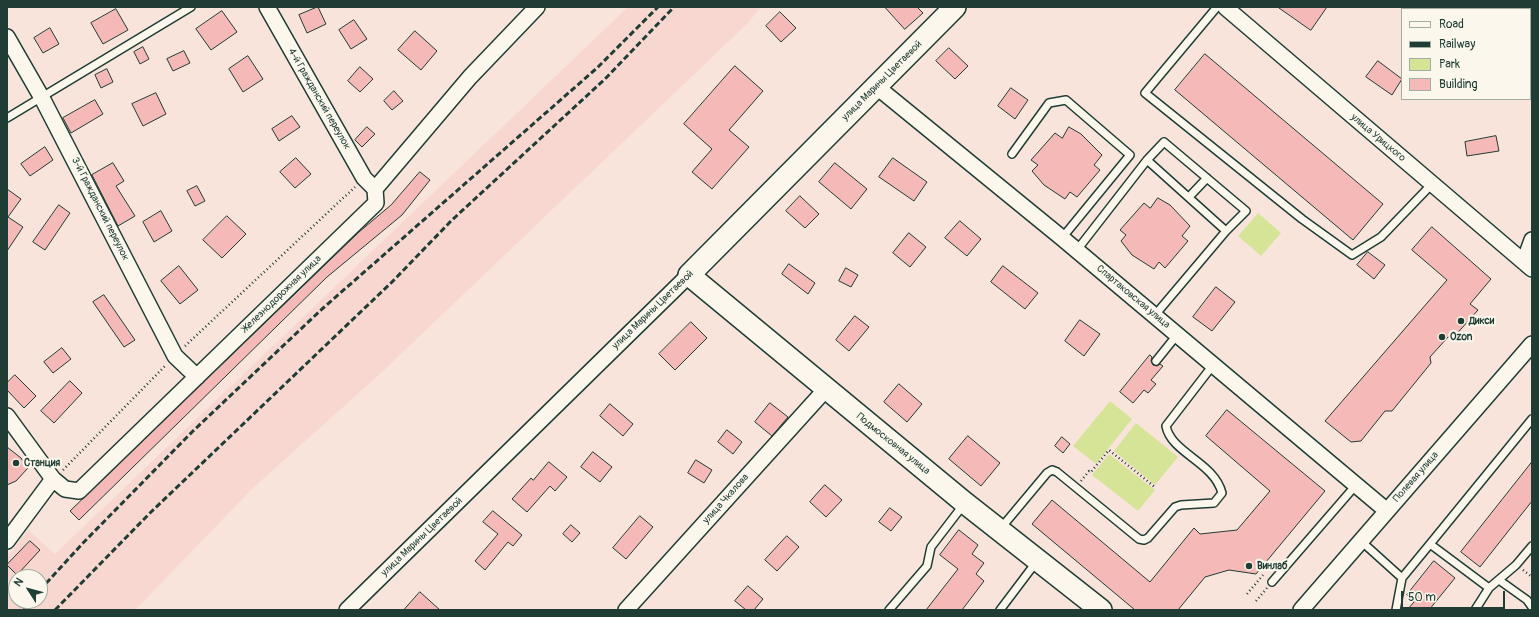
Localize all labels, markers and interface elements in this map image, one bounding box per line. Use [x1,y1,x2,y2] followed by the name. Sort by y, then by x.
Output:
[1401,8,1531,100] legend
[1439,17,1464,32] text: Road
[1439,37,1475,52] text: Railway
[839,38,925,124] street label: улица Марины Цветаевой
[285,46,353,152] street label: 4-й Гражданский переулок
[1439,57,1460,72] text: Park
[1439,77,1478,92] text: Building
[1348,112,1408,164] street label: улица Урицкого
[69,155,131,263] street label: 3-й Гражданский переулок
[240,253,324,335] street label: Железнодорожная улица
[1094,263,1172,331] street label: Спартаковская улица
[610,268,696,352] street label: улица Марины Цветаевой
[1469,315,1494,327] place label: Дикси
[1456,316,1466,326] marker: Дикси
[1450,331,1472,343] place label: Ozon
[1437,332,1447,342] marker: Ozon
[854,411,932,477] street label: Подмосковная улица
[1391,449,1441,505] street label: Полевая улица
[24,457,60,469] place label: Станция
[11,458,21,468] marker: Станция
[700,472,752,526] street label: улица Чкалова
[379,495,465,579] street label: улица Марины Цветаевой
[1257,560,1287,572] place label: Винлаб
[1244,561,1254,571] marker: Винлаб
[8,569,48,609] north arrow
[11,575,26,589] text: N
[1403,583,1507,609] scale bar
[1408,590,1436,605] text: 50 m

